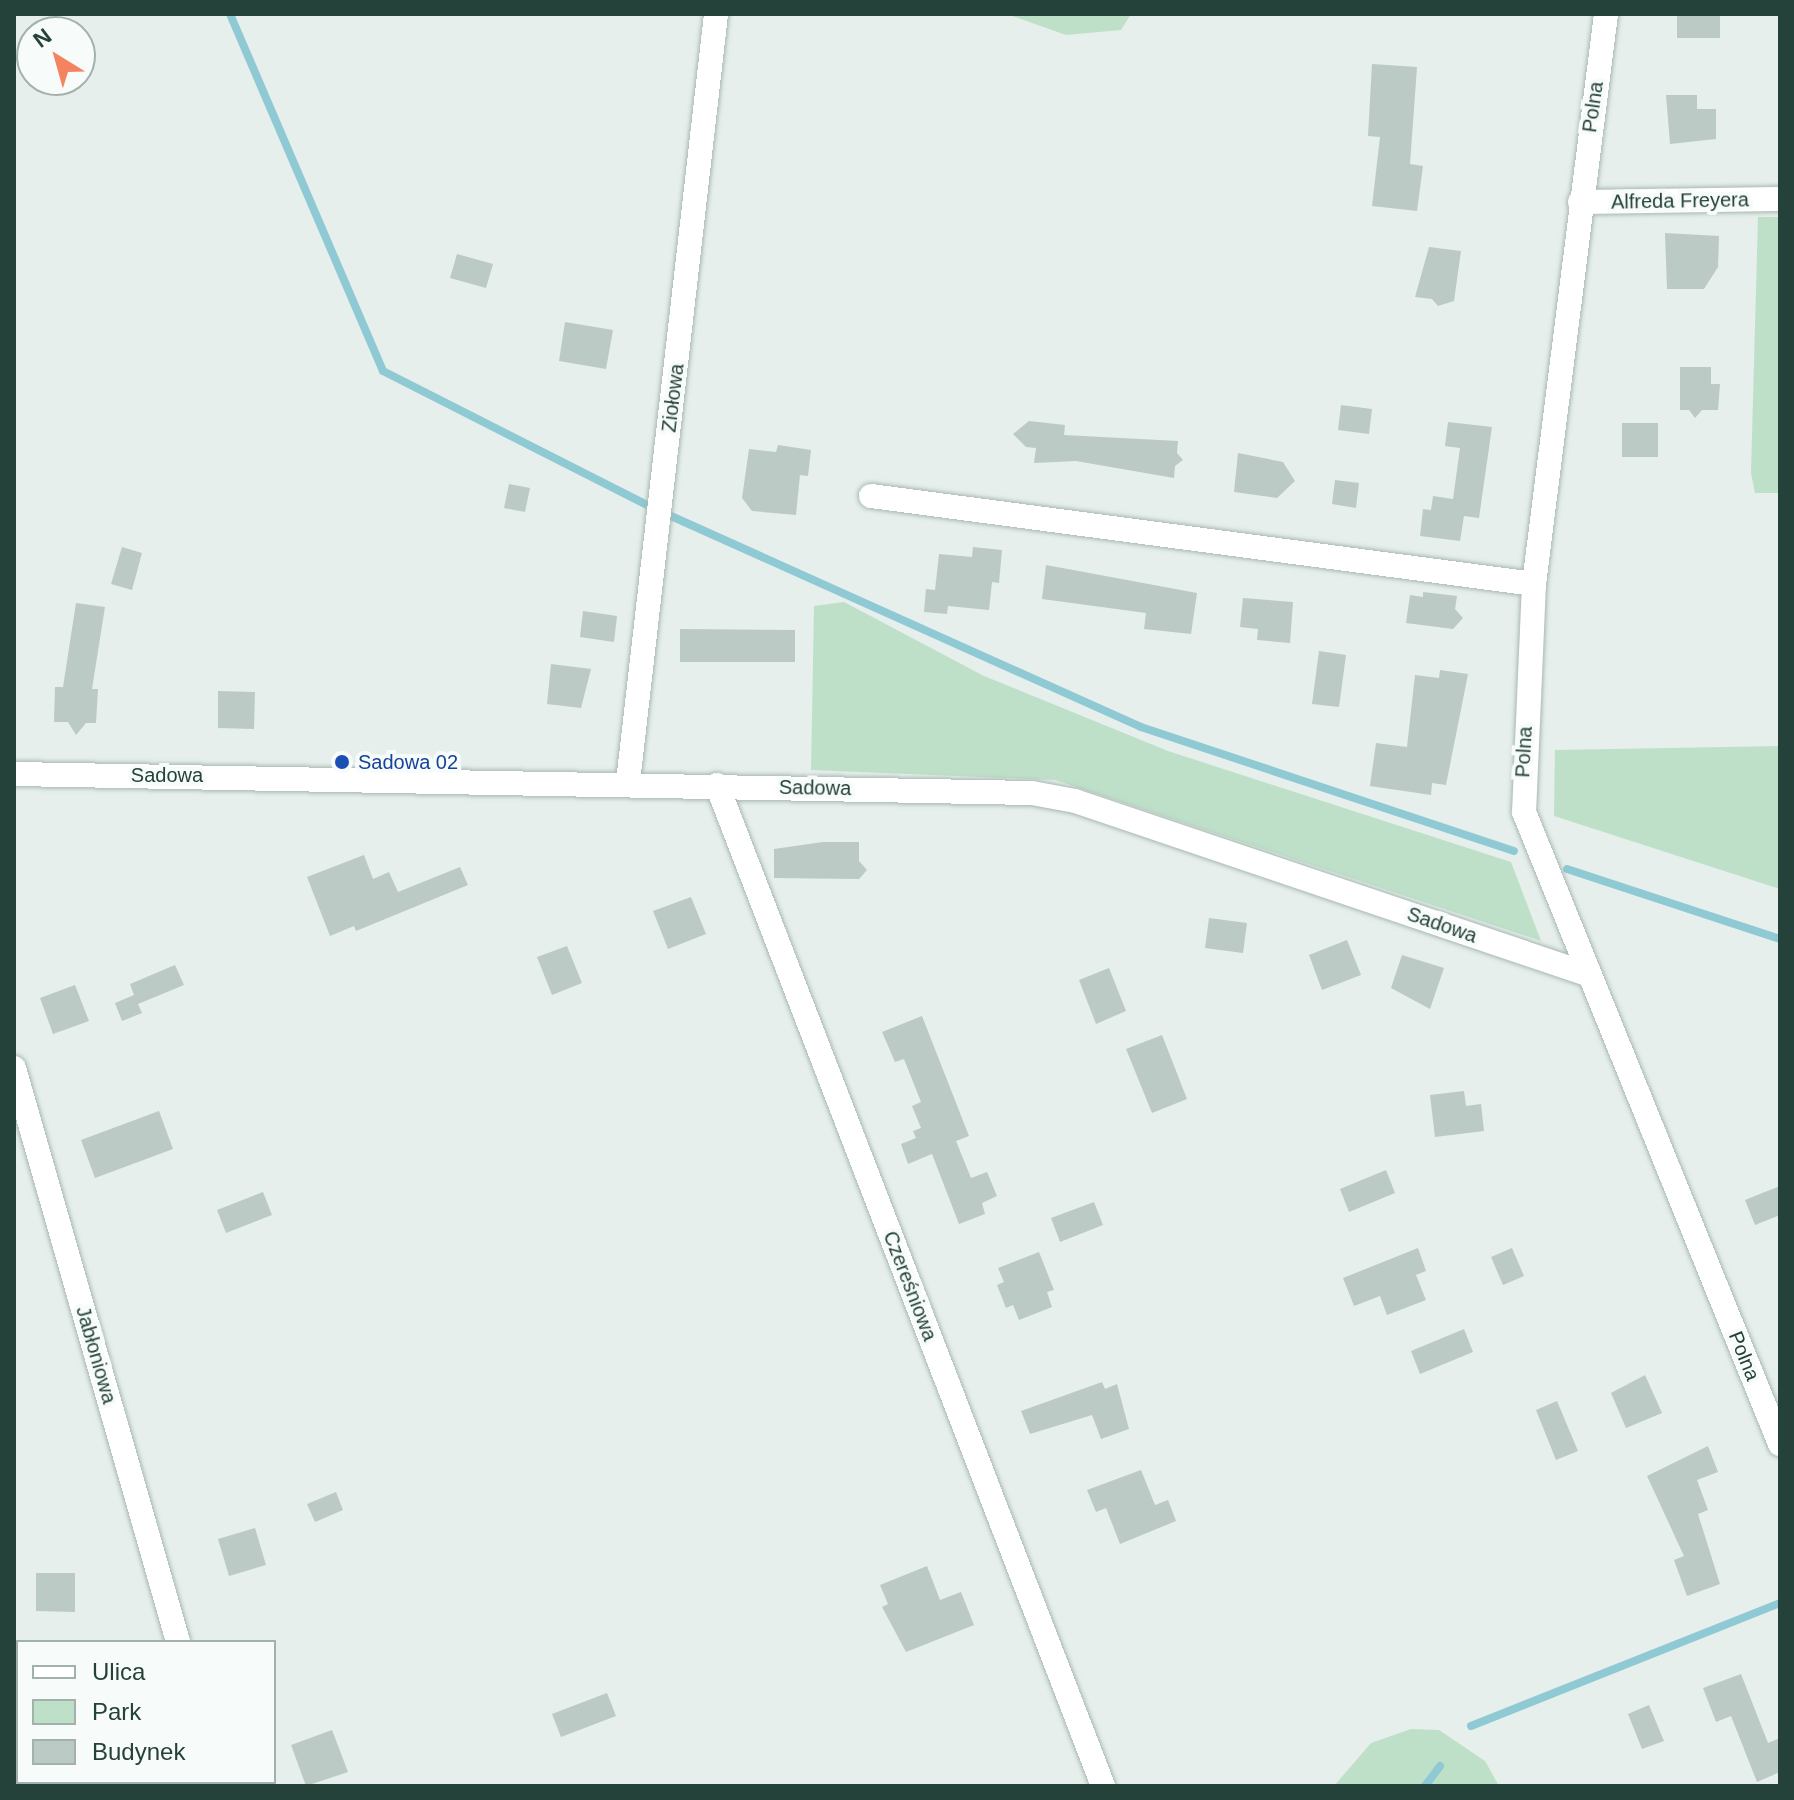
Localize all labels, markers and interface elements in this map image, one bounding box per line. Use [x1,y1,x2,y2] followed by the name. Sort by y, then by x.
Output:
[16,16,96,96] north arrow
[29,23,56,53] text: N
[1578,80,1608,134] street label: Polna
[1611,188,1749,214] street label: Alfreda Freyera
[657,362,689,434] street label: Ziołowa
[1511,726,1537,778] street label: Polna
[358,750,458,774] place label: Sadowa 02
[333,753,351,771] marker: Sadowa 02
[131,763,203,787] street label: Sadowa
[779,775,851,801] street label: Sadowa
[1404,902,1480,948] street label: Sadowa
[878,1228,942,1344] street label: Czereśniowa
[71,1304,121,1406] street label: Jabłoniowa
[1723,1328,1765,1384] street label: Polna
[16,1640,276,1784] legend
[92,1658,145,1685] text: Ulica
[92,1698,141,1725] text: Park
[92,1738,185,1765] text: Budynek

